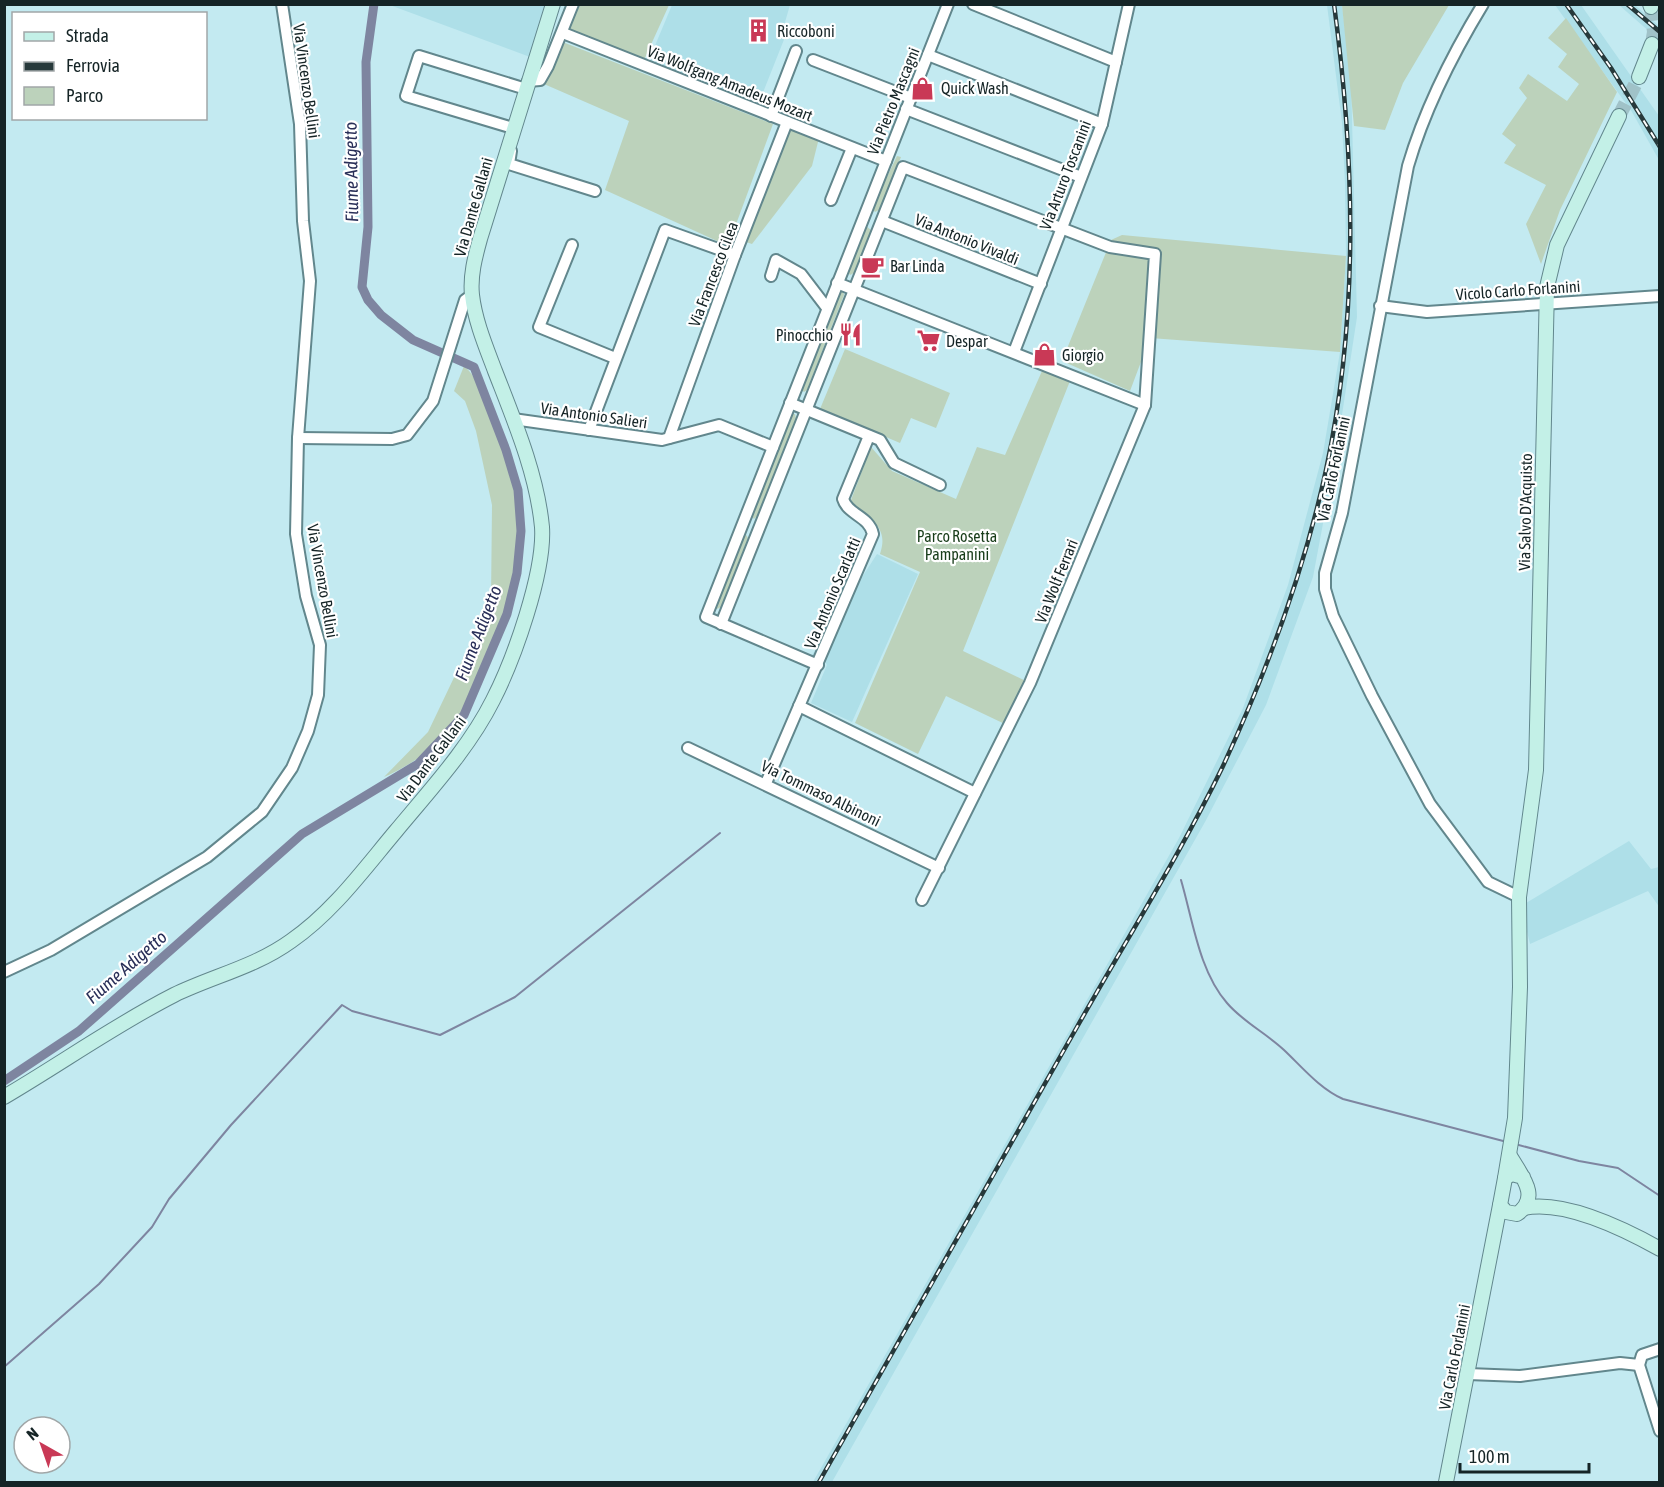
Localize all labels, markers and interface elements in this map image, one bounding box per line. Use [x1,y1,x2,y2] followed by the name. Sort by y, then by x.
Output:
[12,12,207,120] legend
[746,18,772,44] building icon: Riccoboni
[777,22,835,40] place label: Riccoboni
[290,23,324,139] street label: Via Vincenzo Bellini
[66,25,109,46] text: Strada
[644,42,816,126] street label: Via Wolfgang Amadeus Mozart
[863,45,924,158] street label: Via Pietro Mascagni
[66,55,120,76] text: Ferrovia
[910,75,936,101] shop icon: Quick Wash
[941,79,1009,97] place label: Quick Wash
[66,85,103,106] text: Parco
[1036,118,1094,232] street label: Via Arturo Toscanini
[340,122,362,222] water label: Fiume Adigetto
[450,155,496,259] street label: Via Dante Gallani
[912,210,1022,268] street label: Via Antonio Vivaldi
[685,219,741,329] street label: Via Francesco Cilea
[859,253,885,279] cafe icon: Bar Linda
[890,257,945,275] place label: Bar Linda
[1455,277,1581,303] street label: Vicolo Carlo Forlanini
[838,322,864,348] restaurant icon: Pinocchio
[776,326,833,344] place label: Pinocchio
[915,328,941,354] supermarket icon: Despar
[946,332,988,351] place label: Despar
[1031,342,1057,368] shop icon: Giorgio
[1062,346,1104,365] place label: Giorgio
[539,399,649,431] street label: Via Antonio Salieri
[1313,415,1353,523] street label: Via Carlo Forlanini
[1515,453,1536,571] street label: Via Salvo D'Acquisto
[304,523,342,639] street label: Via Vincenzo Bellini
[917,527,997,564] park label: Parco Rosetta Pampanini
[800,535,864,651] street label: Via Antonio Scarlatti
[1031,536,1081,626] street label: Via Wolf Ferrari
[450,582,506,684] water label: Fiume Adigetto
[393,713,469,805] street label: Via Dante Gallani
[758,756,884,830] street label: Via Tommaso Albinoni
[81,926,171,1008] water label: Fiume Adigetto
[1435,1303,1473,1411] street label: Via Carlo Forlanini
[12,1415,72,1475] north arrow
[23,1424,42,1443] text: N
[1460,1436,1589,1474] scale bar
[1469,1446,1510,1467] text: 100 m

